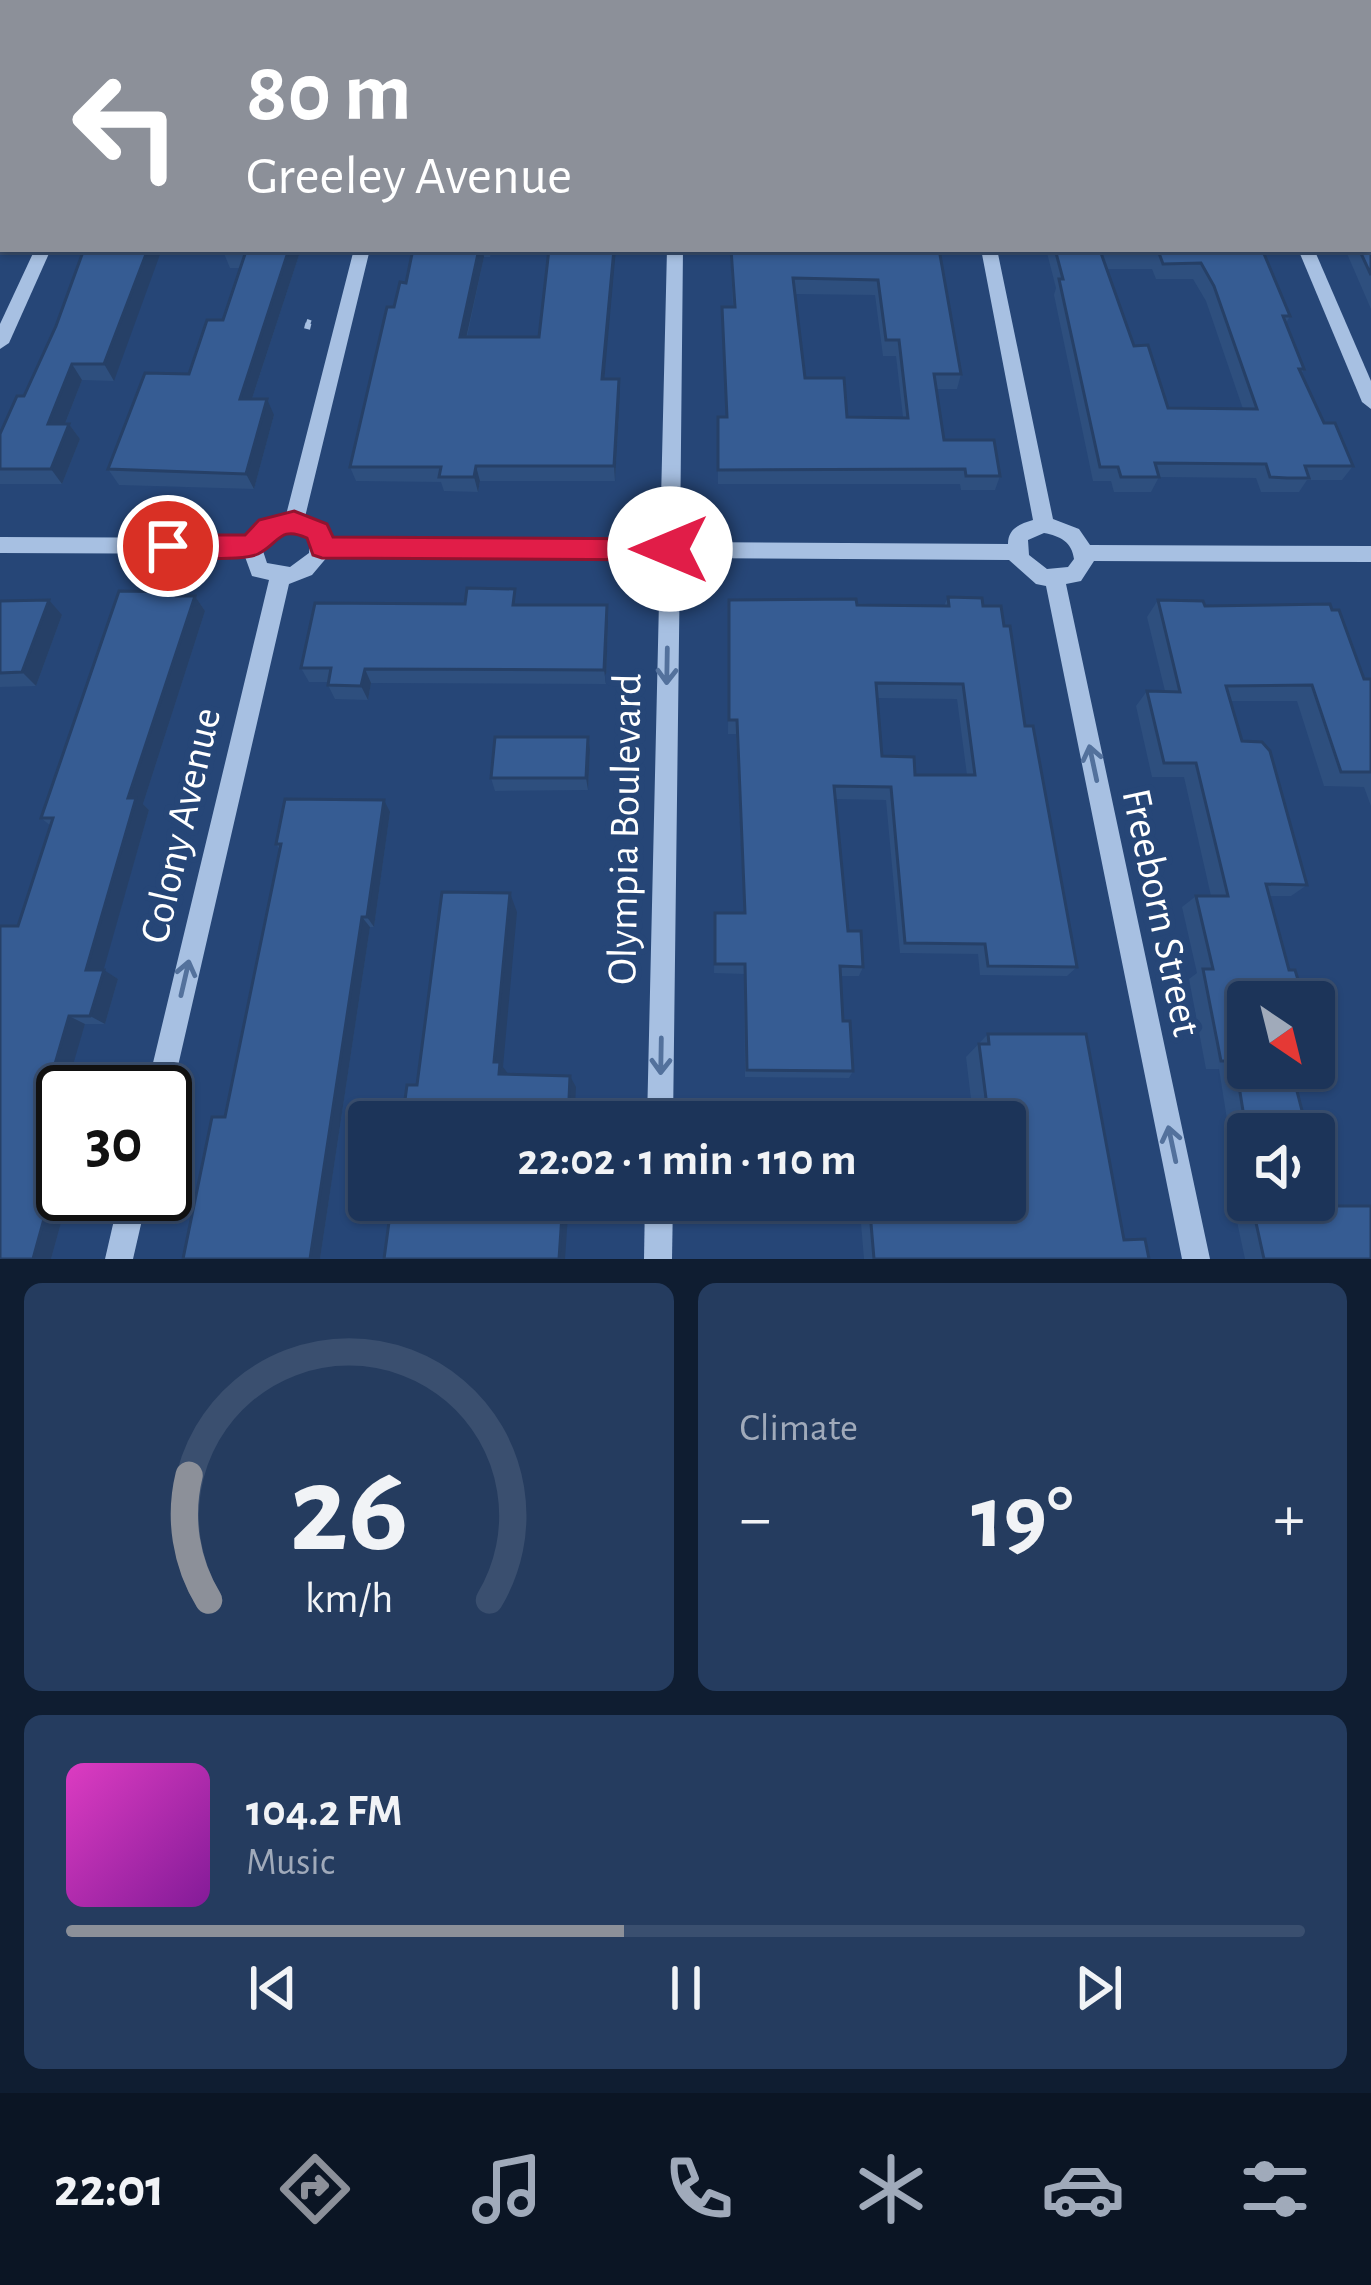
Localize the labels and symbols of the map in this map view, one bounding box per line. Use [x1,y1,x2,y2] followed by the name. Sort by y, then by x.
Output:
[607,486,733,612] position arrow
[117,495,219,597] pin
[656,646,679,685] one-way arrow
[601,673,649,985] street label: Olympia Boulevard
[133,704,228,947] street label: Colony Avenue
[1080,744,1103,782] one-way arrow
[1114,785,1208,1040] street label: Freeborn Street
[175,960,198,998] one-way arrow
[1227,981,1335,1089] north arrow
[650,1036,672,1075] one-way arrow
[36,1065,192,1221] speed limit sign: 30
[1160,1126,1182,1165] one-way arrow

